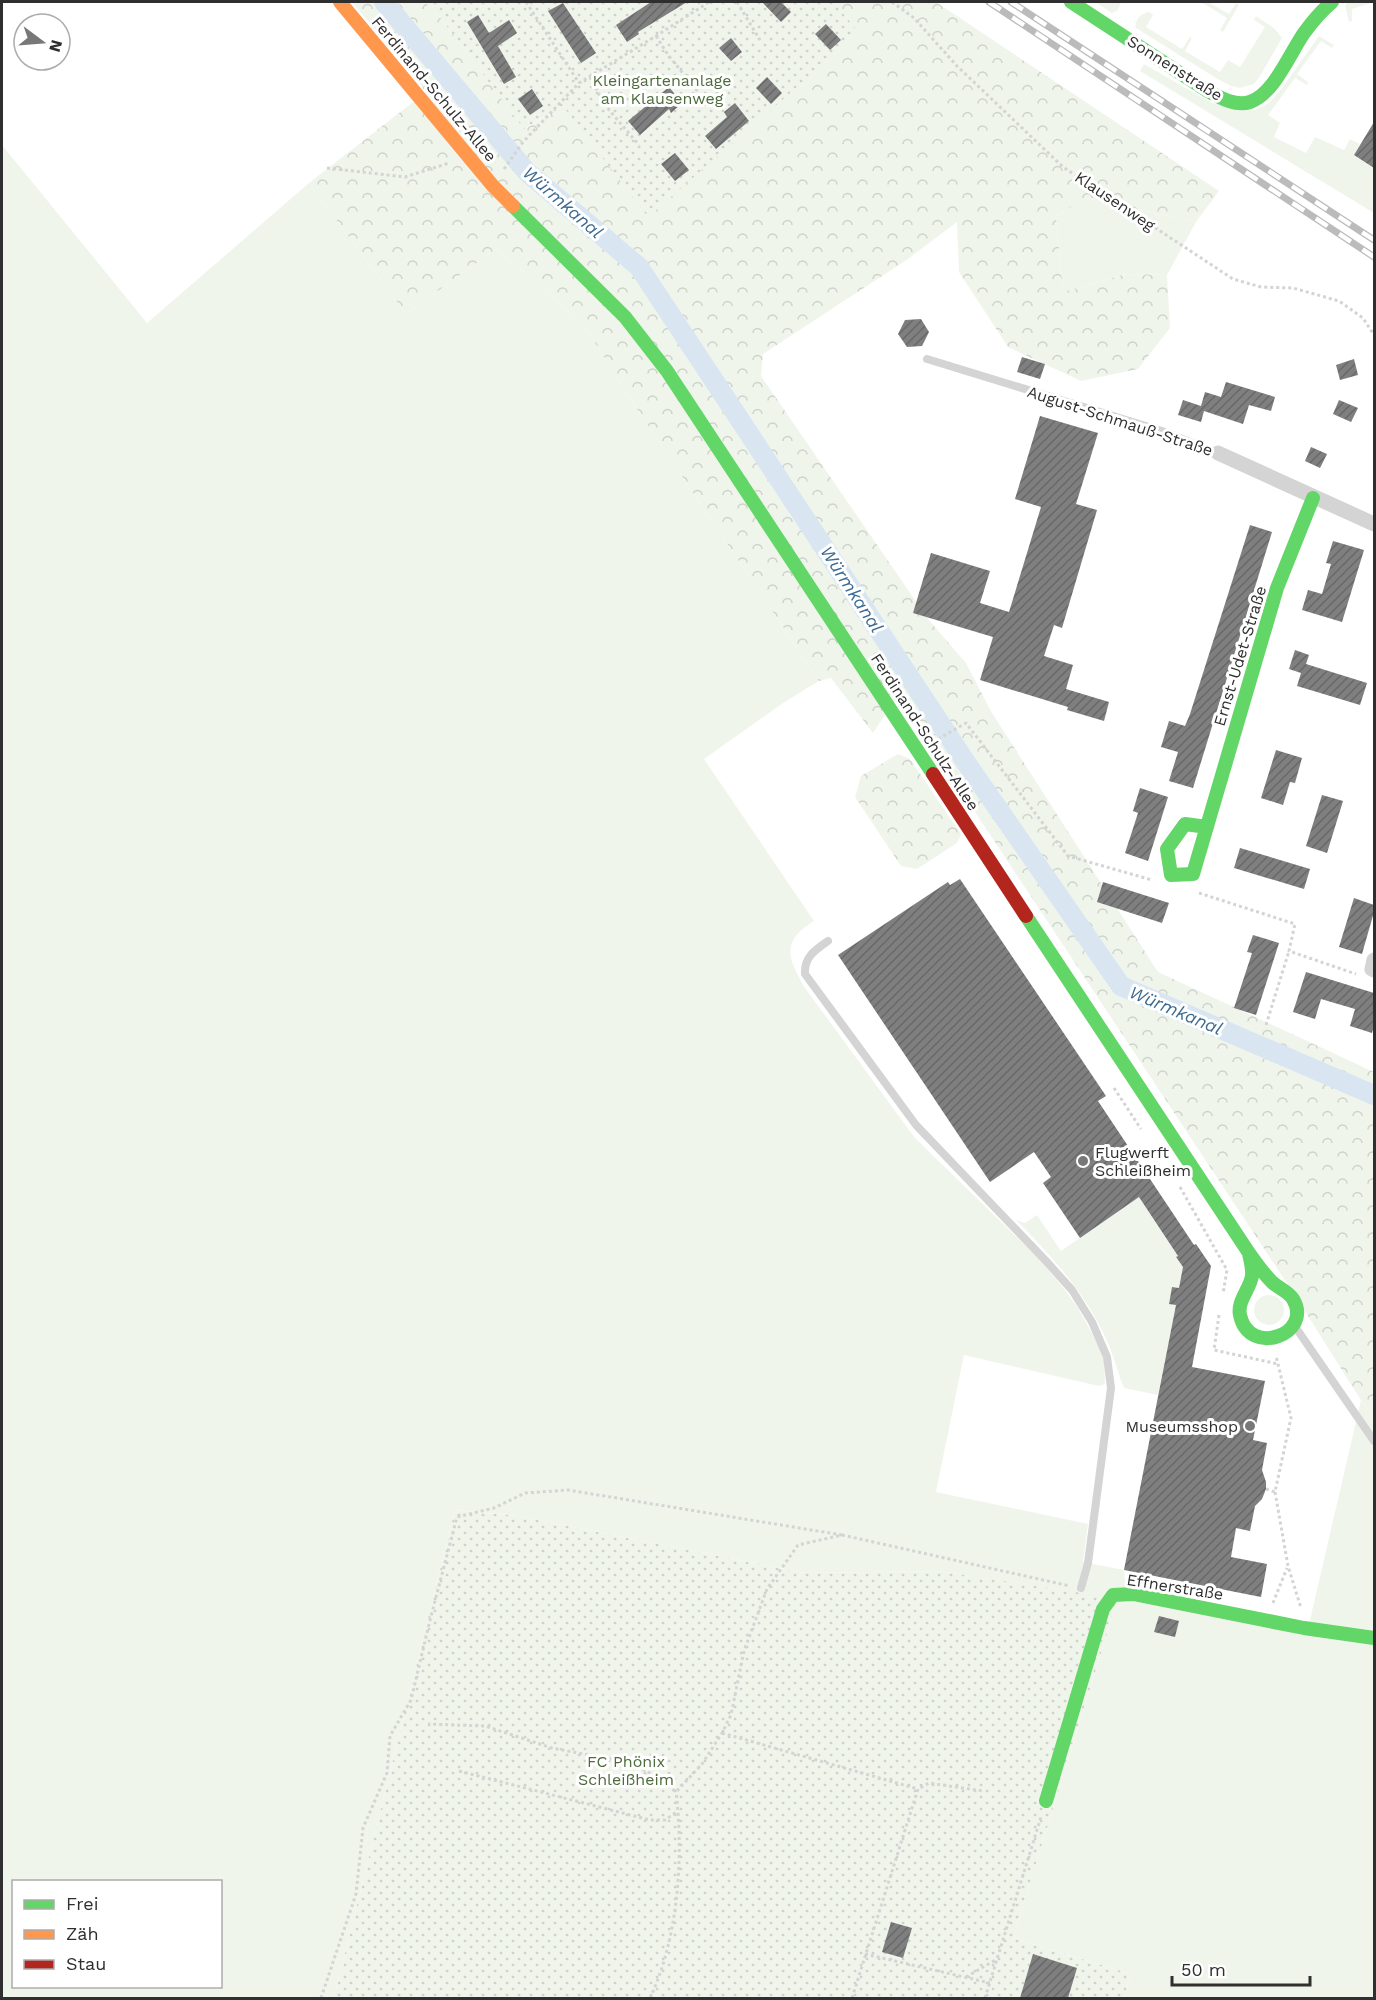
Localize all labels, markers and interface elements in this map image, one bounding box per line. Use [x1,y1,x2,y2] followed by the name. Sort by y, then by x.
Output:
[12,12,72,72] north arrow
[368,13,500,165] street label: Ferdinand-Schulz-Allee
[1124,31,1226,105] street label: Sonnenstraße
[45,38,67,54] text: N
[593,71,731,108] park label: Kleingartenanlage am Klausenweg
[519,162,607,242] water label: Würmkanal
[1071,167,1159,235] street label: Klausenweg
[1025,382,1215,460] street label: August-Schmauß-Straße
[816,542,888,636] water label: Würmkanal
[1210,584,1270,728] street label: Ernst-Udet-Straße
[867,650,983,814] street label: Ferdinand-Schulz-Allee
[1126,981,1226,1039] water label: Würmkanal
[1095,1143,1191,1180] place label: Flugwerft Schleißheim
[1076,1154,1090,1168] marker: Flugwerft Schleißheim
[1125,1417,1238,1436] place label: Museumsshop
[1243,1419,1257,1433] marker: Museumsshop
[1125,1570,1225,1604] street label: Effnerstraße
[578,1752,674,1789] park label: FC Phönix Schleißheim
[12,1880,222,1988] legend
[66,1893,98,1914] text: Frei
[66,1923,99,1944] text: Zäh
[1172,1949,1310,1987] scale bar
[66,1953,106,1974] text: Stau
[1181,1959,1226,1980] text: 50 m

